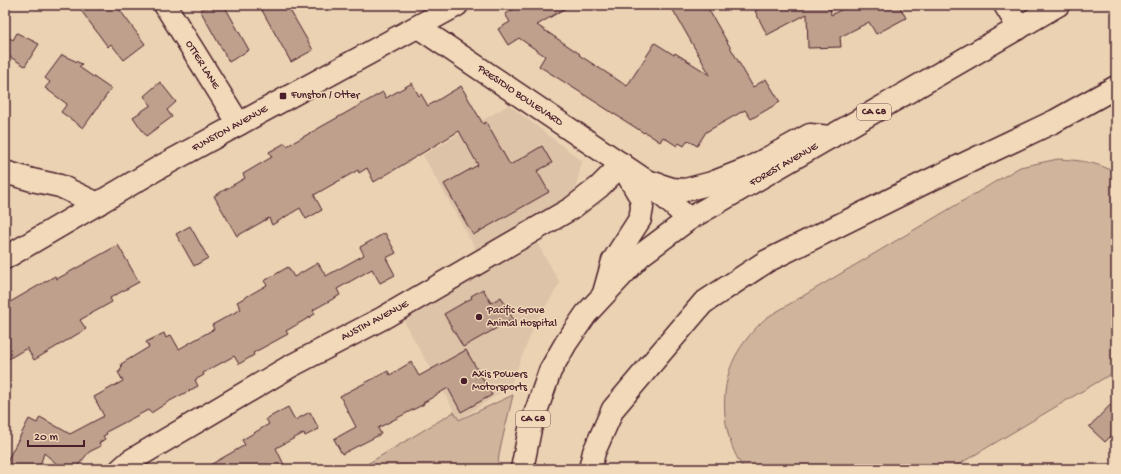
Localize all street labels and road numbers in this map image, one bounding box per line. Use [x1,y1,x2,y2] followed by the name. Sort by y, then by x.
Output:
[182,39,222,92] street label: OTTER LANE
[474,62,566,130] street label: PRESIDIO BOULEVARD
[189,103,271,155] street label: FUNSTON AVENUE
[857,104,891,120] road number: CA 68
[747,140,821,190] street label: FOREST AVENUE
[339,298,412,344] street label: AUSTIN AVENUE
[516,411,550,427] road number: CA 68

